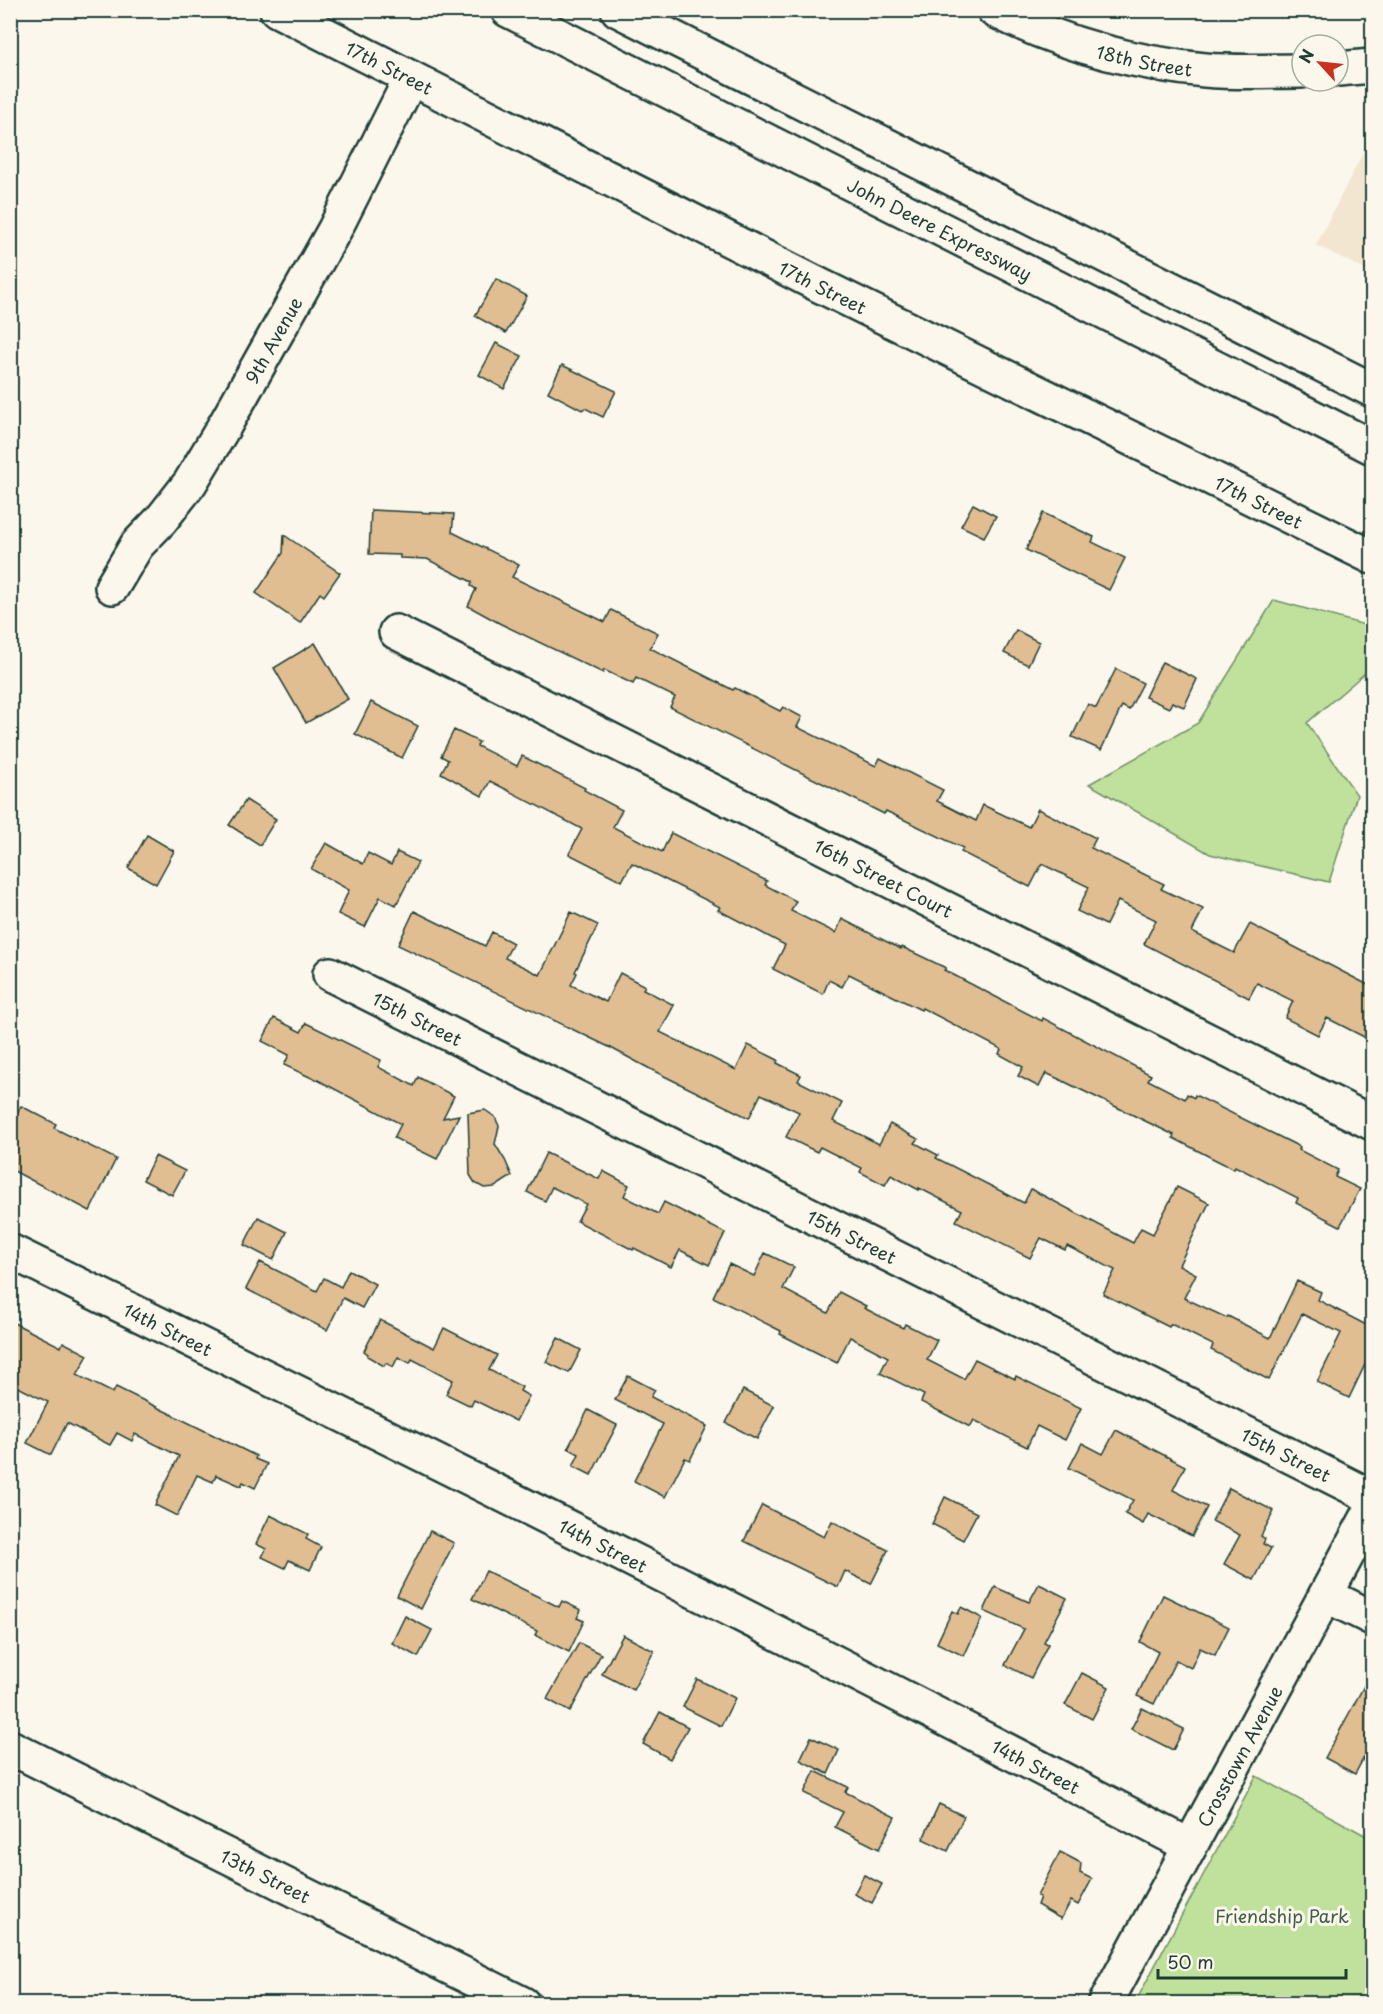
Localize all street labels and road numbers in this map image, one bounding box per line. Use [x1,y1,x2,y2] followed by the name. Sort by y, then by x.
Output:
[341,33,438,101] street label: 17th Street
[1093,37,1194,82] street label: 18th Street
[843,170,1037,287] street label: John Deere Expressway
[774,253,871,320] street label: 17th Street
[238,291,308,388] street label: 9th Avenue
[1210,468,1307,534] street label: 17th Street
[810,831,958,924] street label: 16th Street Court
[368,984,467,1052] street label: 15th Street
[803,1202,901,1270] street label: 15th Street
[119,1295,217,1362] street label: 14th Street
[1237,1420,1336,1488] street label: 15th Street
[554,1511,652,1578] street label: 14th Street
[1190,1680,1288,1831] street label: Crosstown Avenue
[987,1732,1085,1800] street label: 14th Street
[216,1841,315,1909] street label: 13th Street

